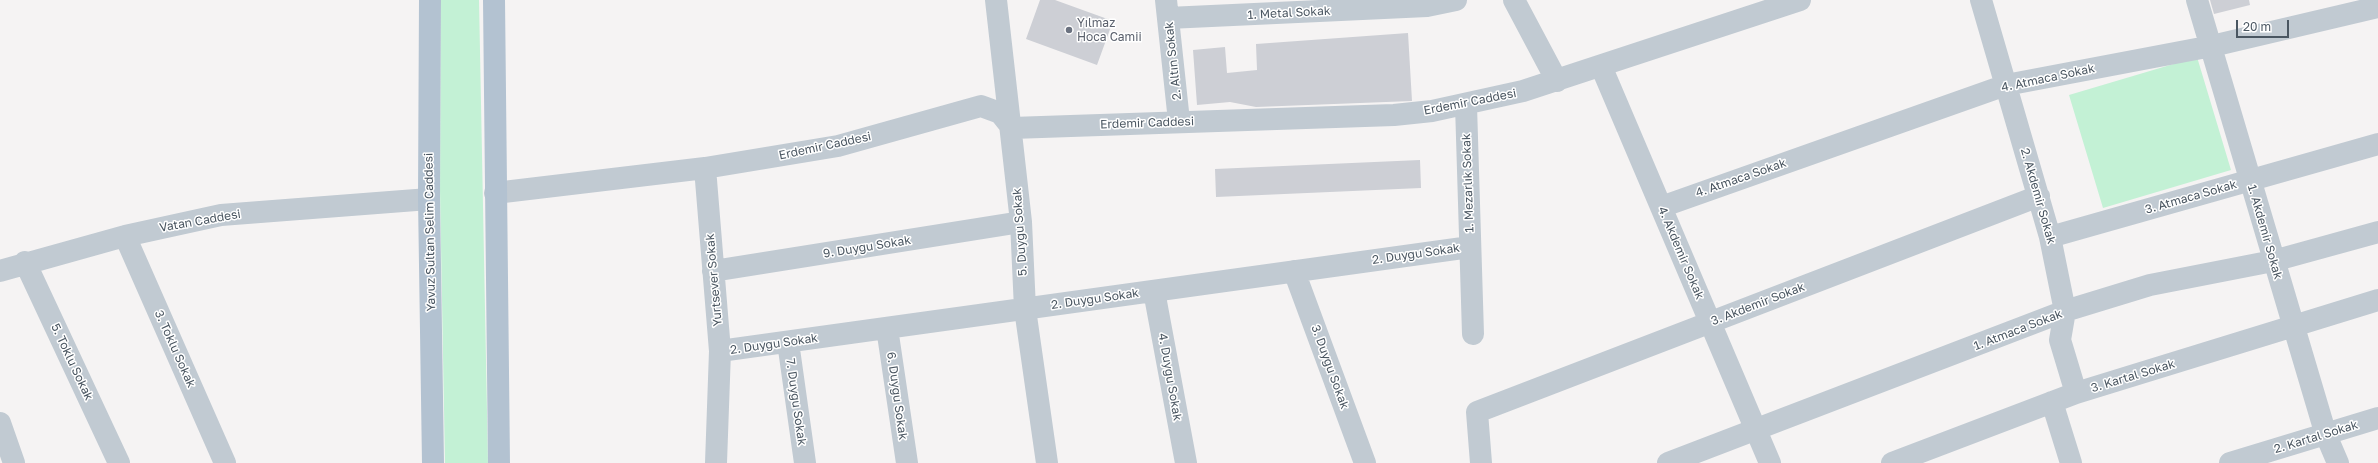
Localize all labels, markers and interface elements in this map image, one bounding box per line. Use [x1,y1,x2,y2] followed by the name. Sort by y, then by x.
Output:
[1247,4,1331,22] street label: 1. Metal Sokak
[2238,12,2291,38] scale bar
[1077,16,1142,44] place label: Yılmaz Hoca Camii
[2243,19,2271,34] text: 20 m
[1162,21,1184,101] street label: 2. Altın Sokak
[1064,25,1074,35] marker: Yılmaz Hoca Camii
[2000,61,2096,95] street label: 4. Atmaca Sokak
[1423,86,1517,118] street label: Erdemir Caddesi
[1100,114,1194,132] street label: Erdemir Caddesi
[778,129,872,163] street label: Erdemir Caddesi
[1459,133,1477,233] street label: 1. Mezarlık Sokak
[2017,146,2059,246] street label: 2. Akdemir Sokak
[421,153,439,311] street label: Yavuz Sultan Selim Caddesi
[1694,156,1788,200] street label: 4. Atmaca Sokak
[2143,177,2239,217] street label: 3. Atmaca Sokak
[2245,183,2285,281] street label: 1. Akdemir Sokak
[1010,187,1030,277] street label: 5. Duygu Sokak
[1655,204,1707,302] street label: 4. Akdemir Sokak
[158,207,242,235] street label: Vatan Caddesi
[703,233,725,327] street label: Yurtsever Sokak
[822,233,912,261] street label: 9. Duygu Sokak
[1371,241,1461,267] street label: 2. Duygu Sokak
[1709,280,1807,328] street label: 3. Akdemir Sokak
[1050,286,1140,312] street label: 2. Duygu Sokak
[1972,307,2064,353] street label: 1. Atmaca Sokak
[152,308,198,390] street label: 3. Toklu Sokak
[48,321,96,403] street label: 5. Toklu Sokak
[1308,323,1352,411] street label: 3. Duygu Sokak
[729,331,819,357] street label: 2. Duygu Sokak
[1155,332,1185,422] street label: 4. Duygu Sokak
[884,351,910,441] street label: 6. Duygu Sokak
[2089,356,2177,396] street label: 3. Kartal Sokak
[783,358,809,446] street label: 7. Duygu Sokak
[2272,417,2360,457] street label: 2. Kartal Sokak

